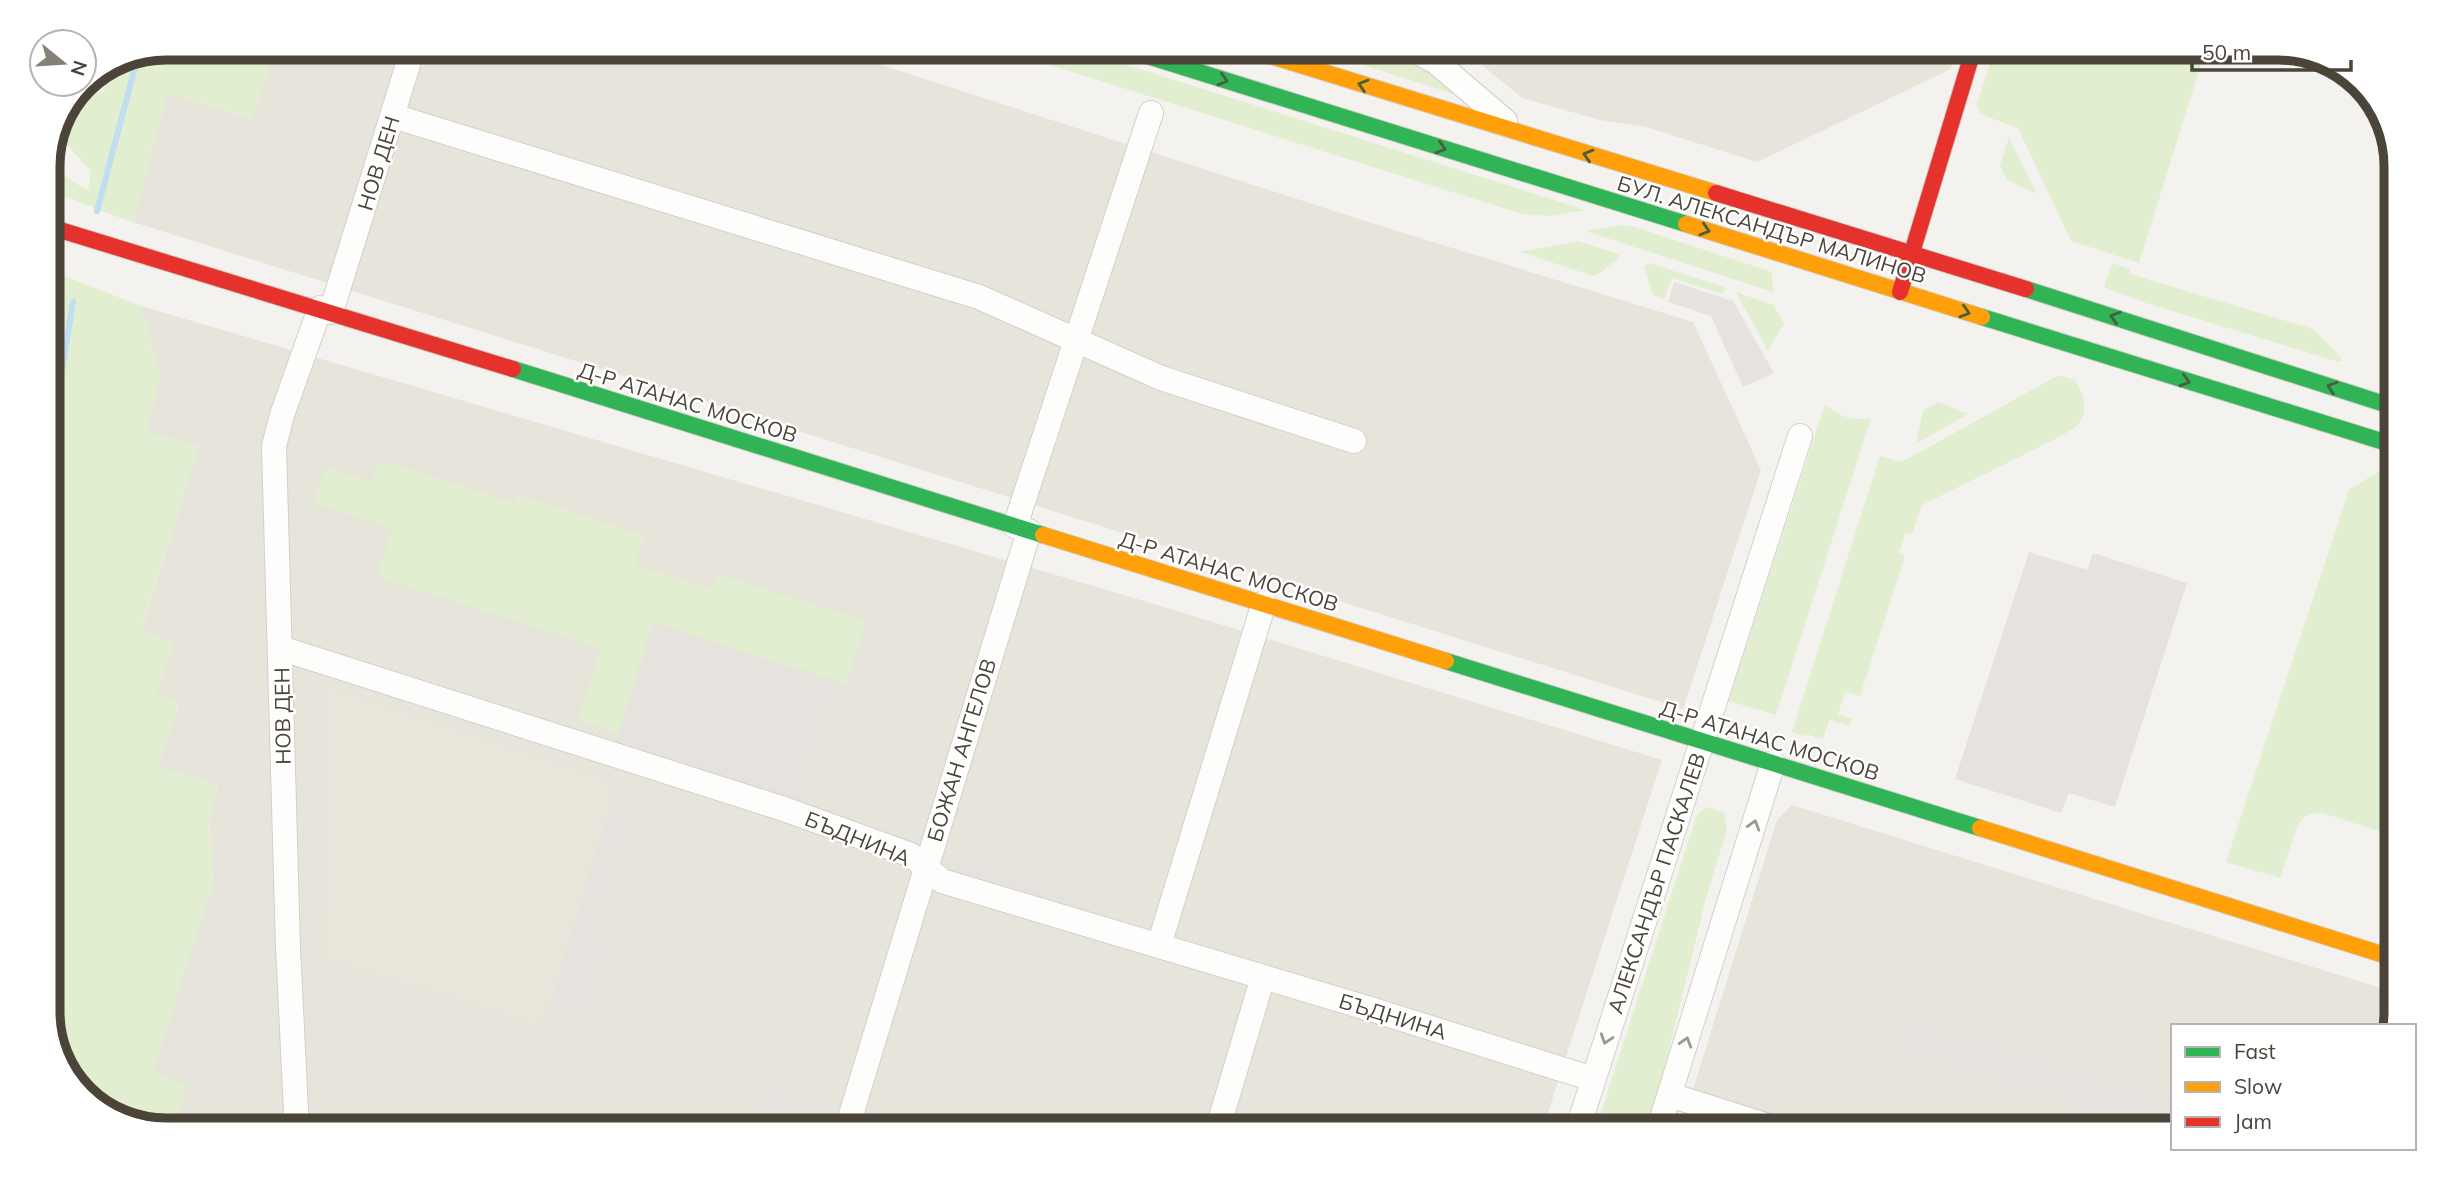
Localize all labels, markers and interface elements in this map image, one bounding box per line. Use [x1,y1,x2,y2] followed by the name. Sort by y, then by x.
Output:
[28,28,98,98] north arrow
[2192,28,2351,72] scale bar
[2202,39,2251,65] text: 50 m
[66,58,93,79] text: N
[1217,71,1229,86] one-way arrow
[1358,79,1370,94] one-way arrow
[351,113,405,213] street label: НОВ ДЕН
[1434,139,1446,154] one-way arrow
[1582,148,1594,163] one-way arrow
[1614,170,1930,288] street label: БУЛ. АЛЕКСАНДЪР МАЛИНОВ
[1699,222,1711,237] one-way arrow
[1958,304,1970,318] one-way arrow
[2109,311,2122,325] one-way arrow
[575,356,801,448] street label: Д-Р АТАНАС МОСКОВ
[2179,372,2191,387] one-way arrow
[2326,381,2338,395] one-way arrow
[1116,525,1342,617] street label: Д-Р АТАНАС МОСКОВ
[921,655,1001,845] street label: БОЖАН АНГЕЛОВ
[268,667,296,765] street label: НОВ ДЕН
[1657,694,1883,786] street label: Д-Р АТАНАС МОСКОВ
[1602,749,1710,1017] street label: АЛЕКСАНДЪР ПАСКАЛЕВ
[801,805,915,871] street label: БЪДНИНА
[1745,819,1760,831] one-way arrow
[1336,987,1451,1045] street label: БЪДНИНА
[2171,1024,2416,1150] legend
[1600,1032,1614,1045] one-way arrow
[1678,1036,1692,1049] one-way arrow
[2234,1038,2276,1064] text: Fast
[2234,1073,2282,1099] text: Slow
[2234,1108,2272,1134] text: Jam

